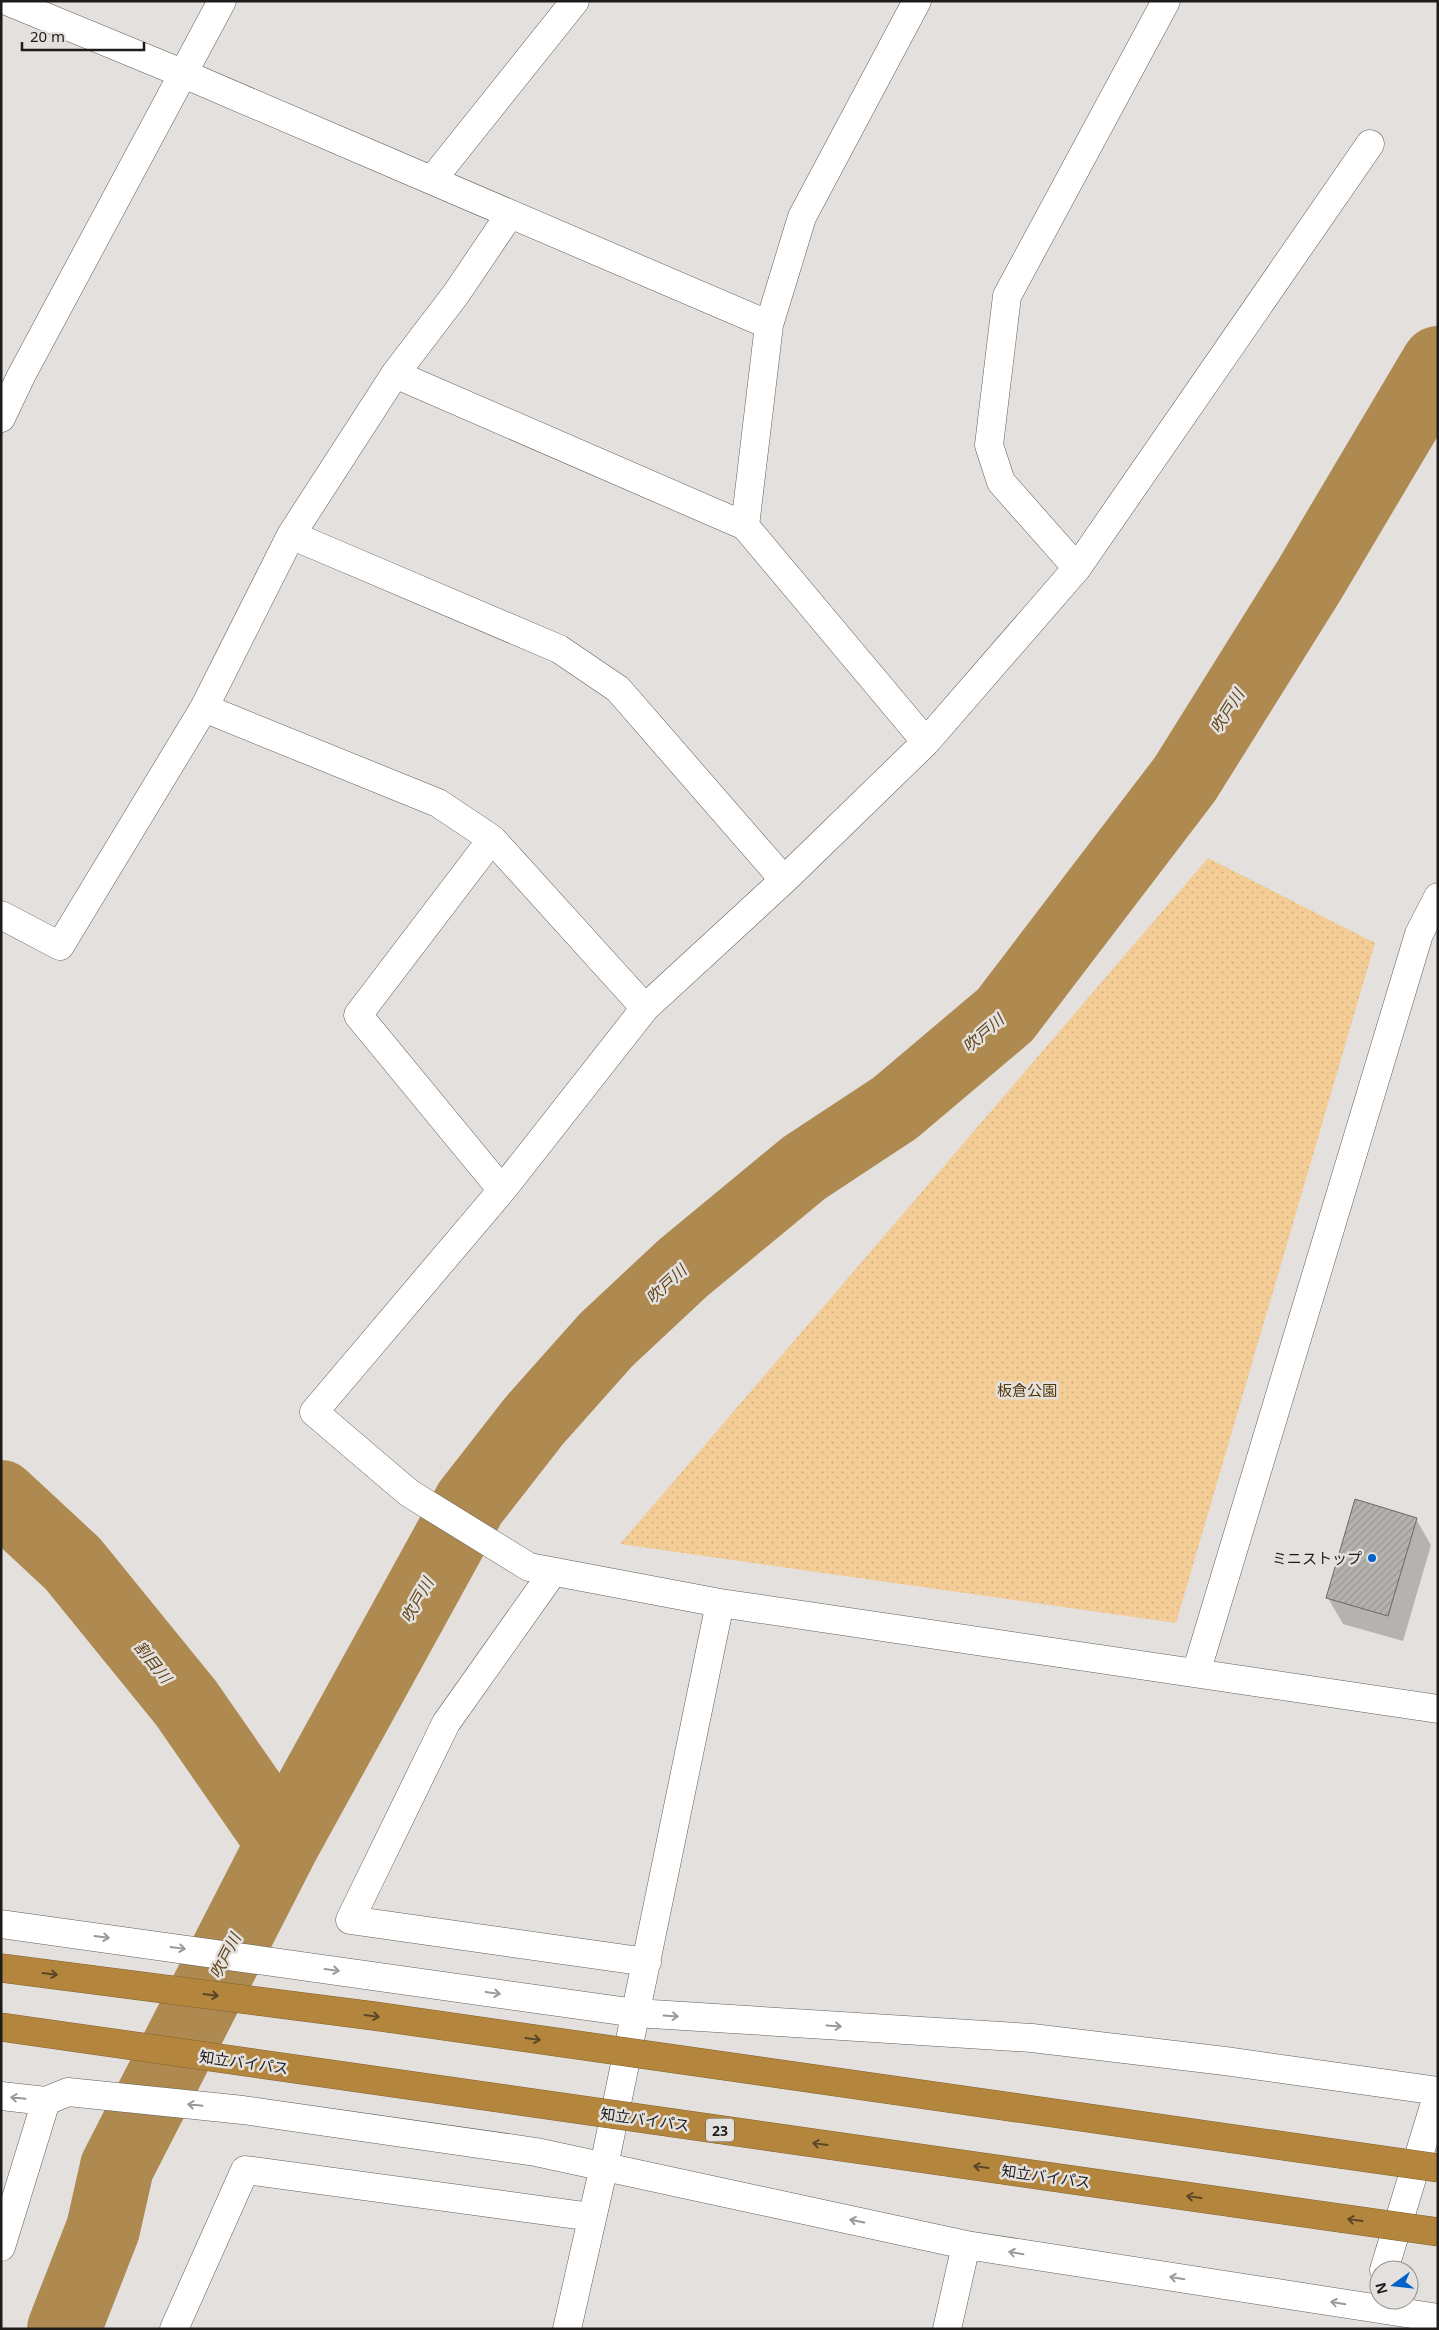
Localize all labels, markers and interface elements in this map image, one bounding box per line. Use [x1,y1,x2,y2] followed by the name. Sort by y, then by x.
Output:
[22,20,145,52] scale bar
[30,26,65,46] text: 20 m
[1205,683,1250,737] water label: 吹戸川
[958,1008,1010,1057] water label: 吹戸川
[641,1258,693,1308] water label: 吹戸川
[997,1380,1057,1400] park label: 板倉公園
[1272,1548,1362,1568] place label: ミニストップ
[1366,1552,1378,1564] marker: ミニストップ
[396,1572,439,1626] water label: 吹戸川
[129,1636,178,1689] water label: 割目川
[204,1928,247,1982] water label: 吹戸川
[93,1932,109,1942] one-way arrow
[169,1943,185,1953] one-way arrow
[324,1966,340,1976] one-way arrow
[41,1969,57,1979] one-way arrow
[485,1988,501,1998] one-way arrow
[202,1990,218,2000] one-way arrow
[364,2011,380,2021] one-way arrow
[663,2011,679,2020] one-way arrow
[825,2021,841,2030] one-way arrow
[524,2034,540,2044] one-way arrow
[198,2046,290,2078] street label: 知立バイパス
[10,2093,26,2103] one-way arrow
[187,2100,203,2110] one-way arrow
[599,2103,691,2135] street label: 知立バイパス
[706,2118,734,2142] road number: 23
[813,2139,829,2149] one-way arrow
[1000,2160,1092,2192] street label: 知立バイパス
[973,2162,989,2172] one-way arrow
[1186,2192,1202,2202] one-way arrow
[1347,2215,1363,2225] one-way arrow
[850,2216,866,2226] one-way arrow
[1009,2248,1025,2258] one-way arrow
[1369,2260,1419,2310] north arrow
[1169,2273,1185,2283] one-way arrow
[1370,2281,1392,2296] text: N
[1330,2298,1346,2308] one-way arrow

